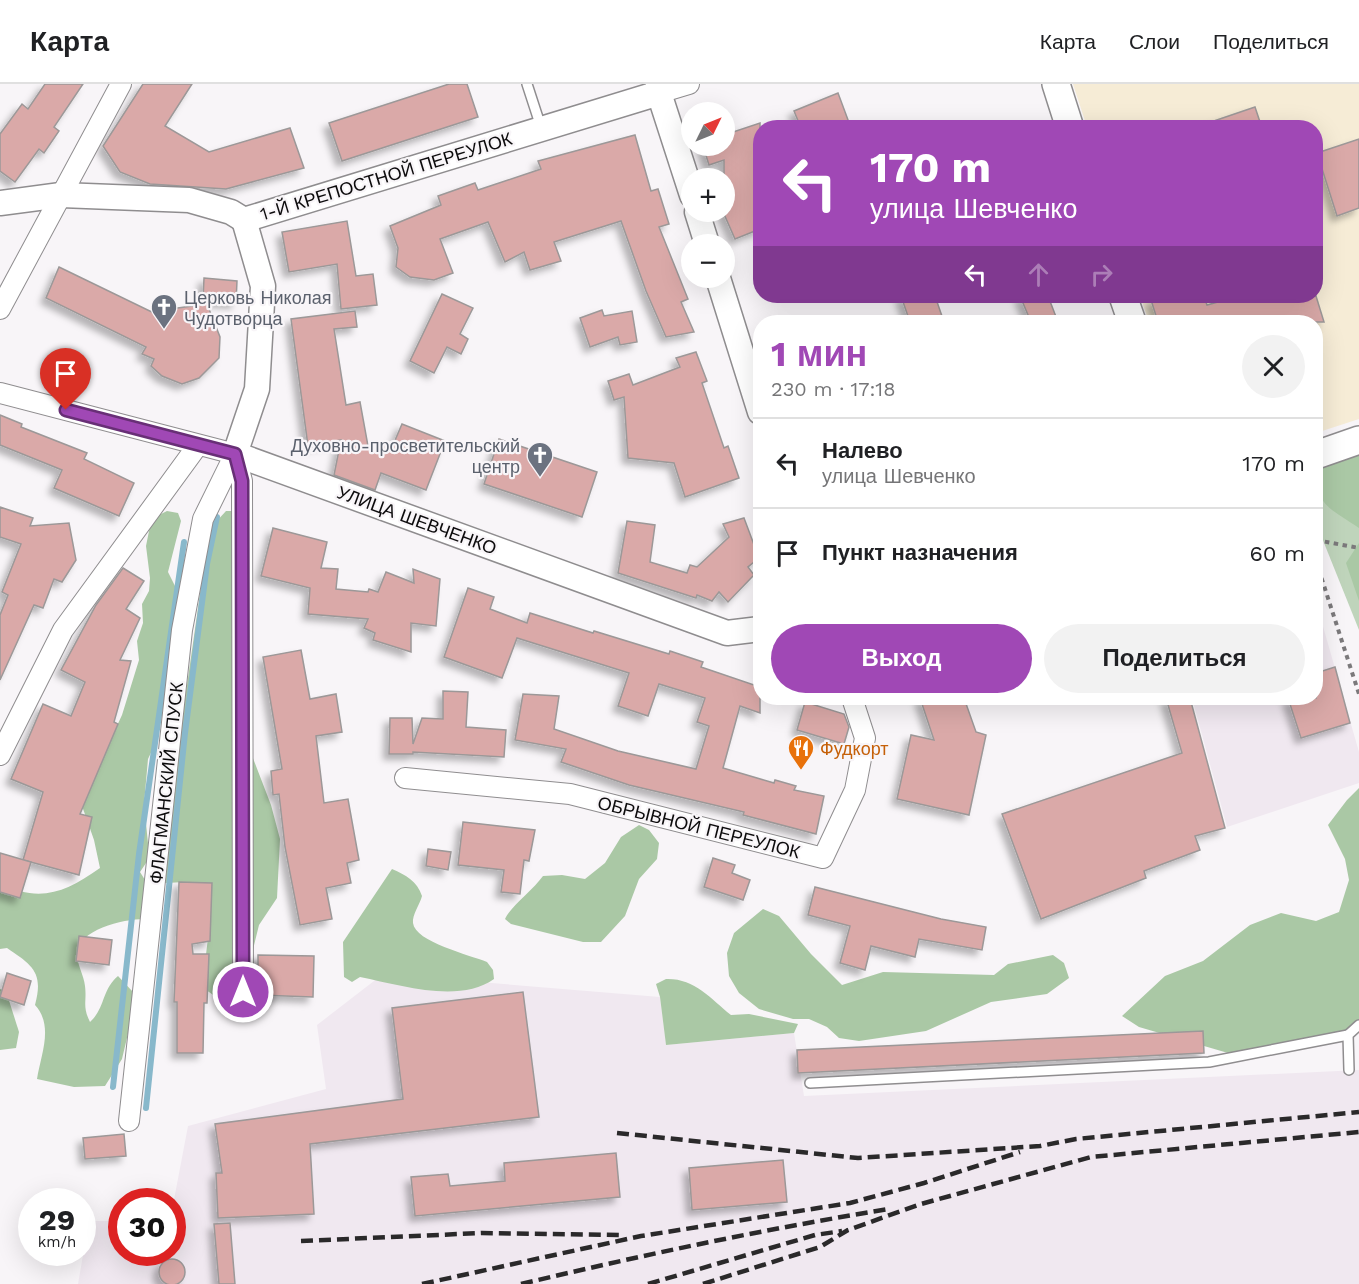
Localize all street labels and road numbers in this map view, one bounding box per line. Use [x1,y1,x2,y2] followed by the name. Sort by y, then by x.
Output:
[258,127,515,224] street label: 1-Й КРЕПОСТНОЙ ПЕРЕУЛОК
[334,481,500,559] street label: УЛИЦА ШЕВЧЕНКО
[145,681,187,885] street label: ФЛАГМАНСКИЙ СПУСК
[596,792,803,862] street label: ОБРЫВНОЙ ПЕРЕУЛОК

